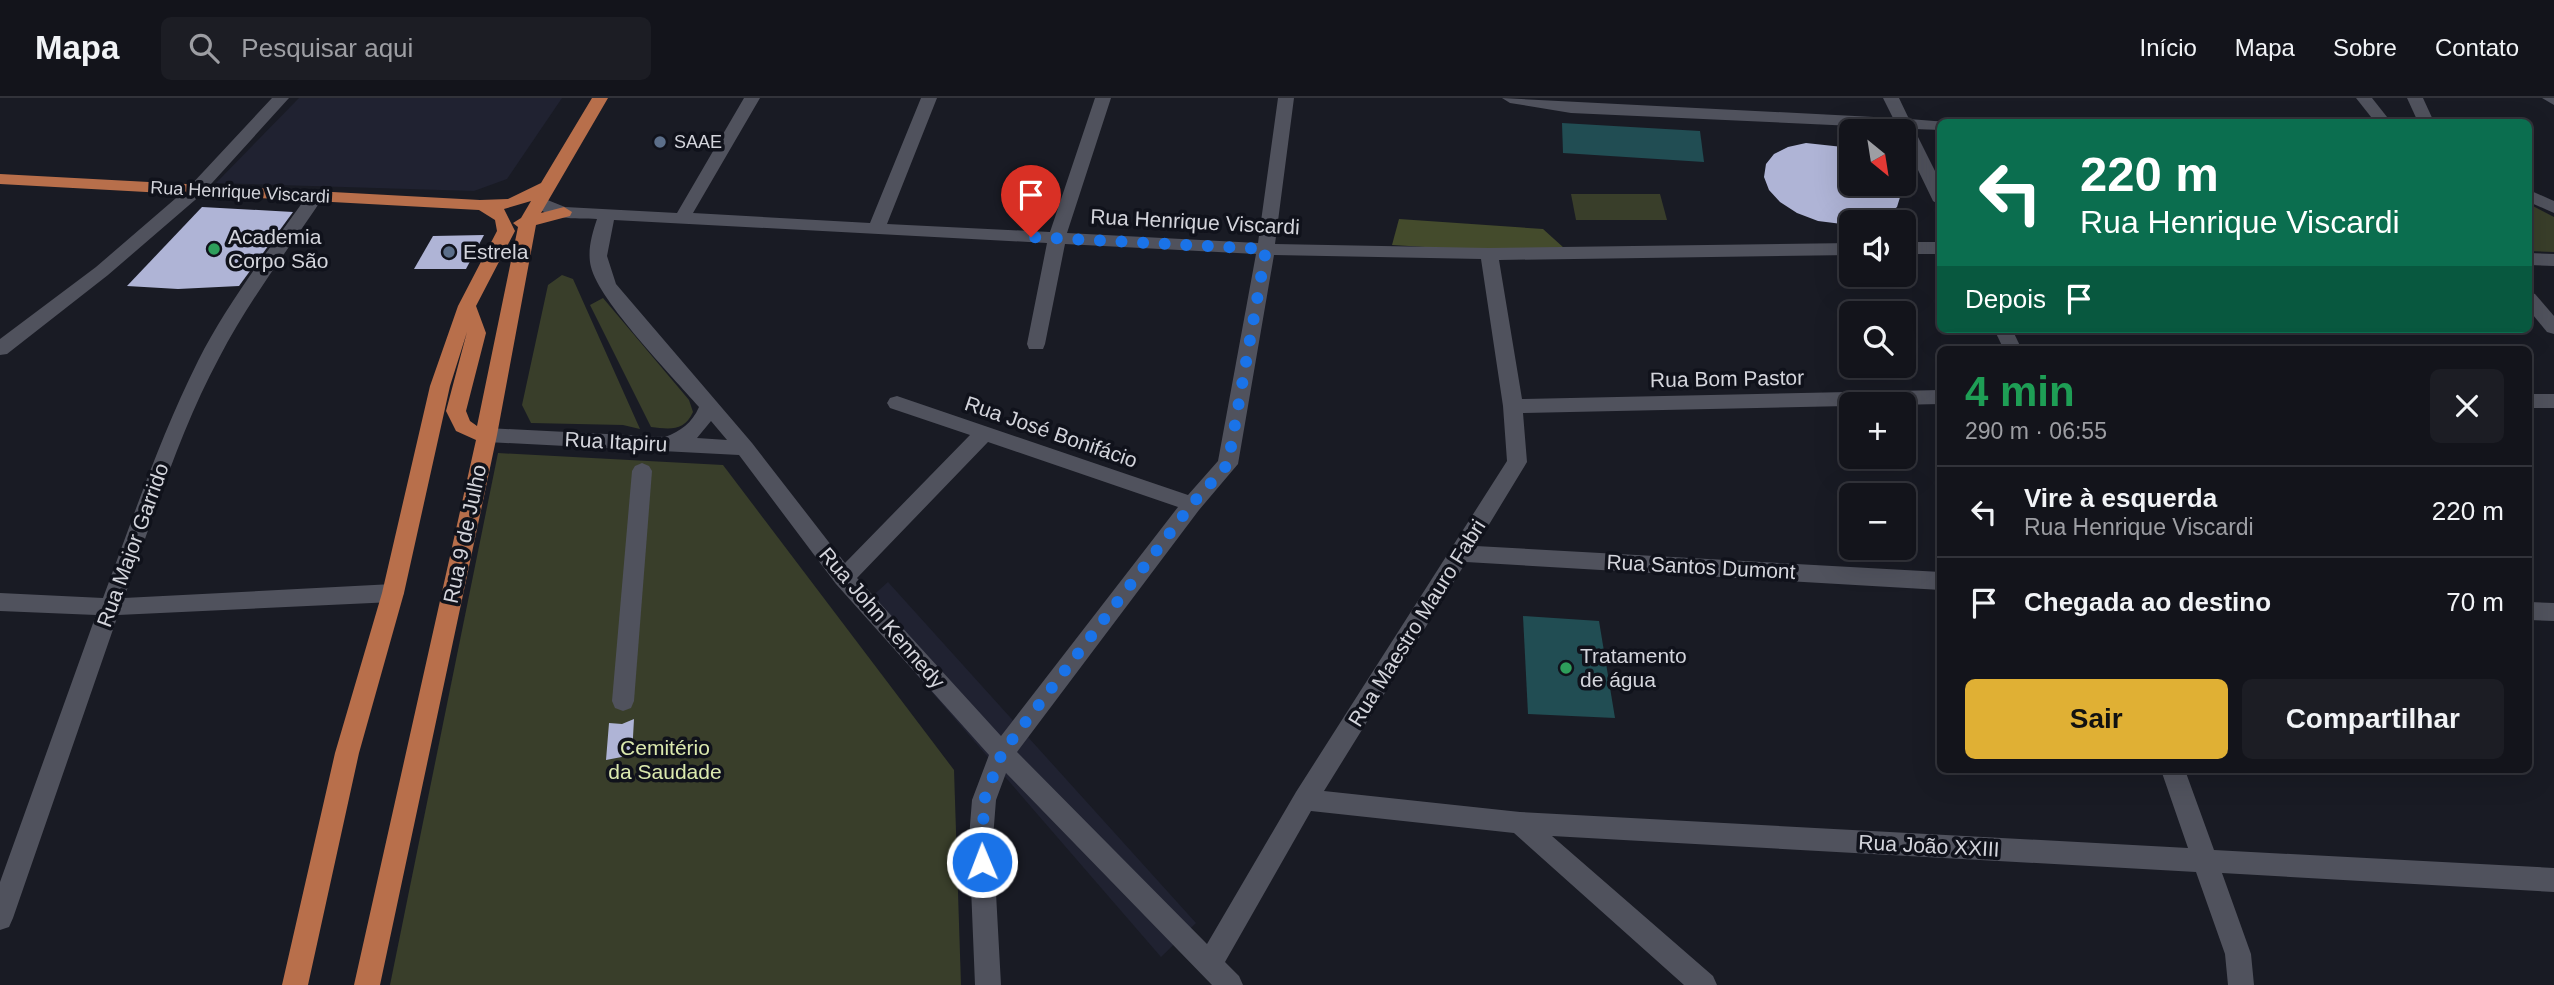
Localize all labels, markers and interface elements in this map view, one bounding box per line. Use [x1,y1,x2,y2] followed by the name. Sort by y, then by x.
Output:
[161,17,651,80] search box
[35,29,119,66] text: Mapa
[185,29,223,67] icon: search
[241,33,413,63] text: Pesquisar aqui
[2139,34,2197,61] text: Início
[2235,34,2295,61] text: Mapa
[2333,34,2397,61] text: Sobre
[2435,34,2519,61] text: Contato
[1839,119,1916,196] north arrow
[1839,119,1916,560] map controls
[674,132,722,152] place label: SAAE
[652,134,668,150] marker: SAAE
[1965,147,2056,238] icon: left
[2080,147,2219,201] text: 220 m
[1001,165,1061,237] pin
[1012,176,1050,214] icon: arrive
[150,177,330,207] street label: Rua Henrique Viscardi
[2080,204,2400,240] text: Rua Henrique Viscardi
[1090,205,1300,238] street label: Rua Henrique Viscardi
[1839,210,1916,287] button: sound
[228,225,328,272] place label: Academia Corpo São
[463,240,529,263] place label: Estrela
[206,241,222,257] marker: Academia Corpo São
[441,244,457,260] marker: Estrela
[2060,280,2098,318] icon: arrive
[1965,284,2046,314] text: Depois
[1839,301,1916,378] button: search
[1650,366,1804,391] street label: Rua Bom Pastor
[1965,368,2075,415] text: 4 min
[2430,369,2504,443] button: close
[962,391,1140,472] street label: Rua José Bonifácio
[1839,392,1916,469] button: +
[1965,418,2107,444] text: 290 m · 06:55
[564,427,668,456] street label: Rua Itapiru
[92,460,173,630] street label: Rua Major Garrido
[439,462,490,605] street label: Rua 9 de Julho
[1839,483,1916,560] button: −
[2024,483,2217,513] text: Vire à esquerda
[1965,493,2003,531] icon: left
[2432,496,2504,526] text: 220 m
[2024,514,2254,540] text: Rua Henrique Viscardi
[1343,515,1490,730] street label: Rua Maestro Mauro Fabri
[815,543,950,693] street label: Rua John Kennedy
[1606,550,1796,583] street label: Rua Santos Dumont
[1965,584,2003,622] icon: arrive
[2024,587,2271,617] text: Chegada ao destino
[2446,587,2504,617] text: 70 m
[1580,644,1687,691] place label: Tratamento de água
[1558,660,1574,676] marker: Tratamento de água
[1965,679,2228,759] button: Sair
[2242,679,2504,759] button: Compartilhar
[608,736,722,783] park label: Cemitério da Saudade
[945,825,1019,899] position arrow
[1858,830,2000,861] street label: Rua João XXIII

